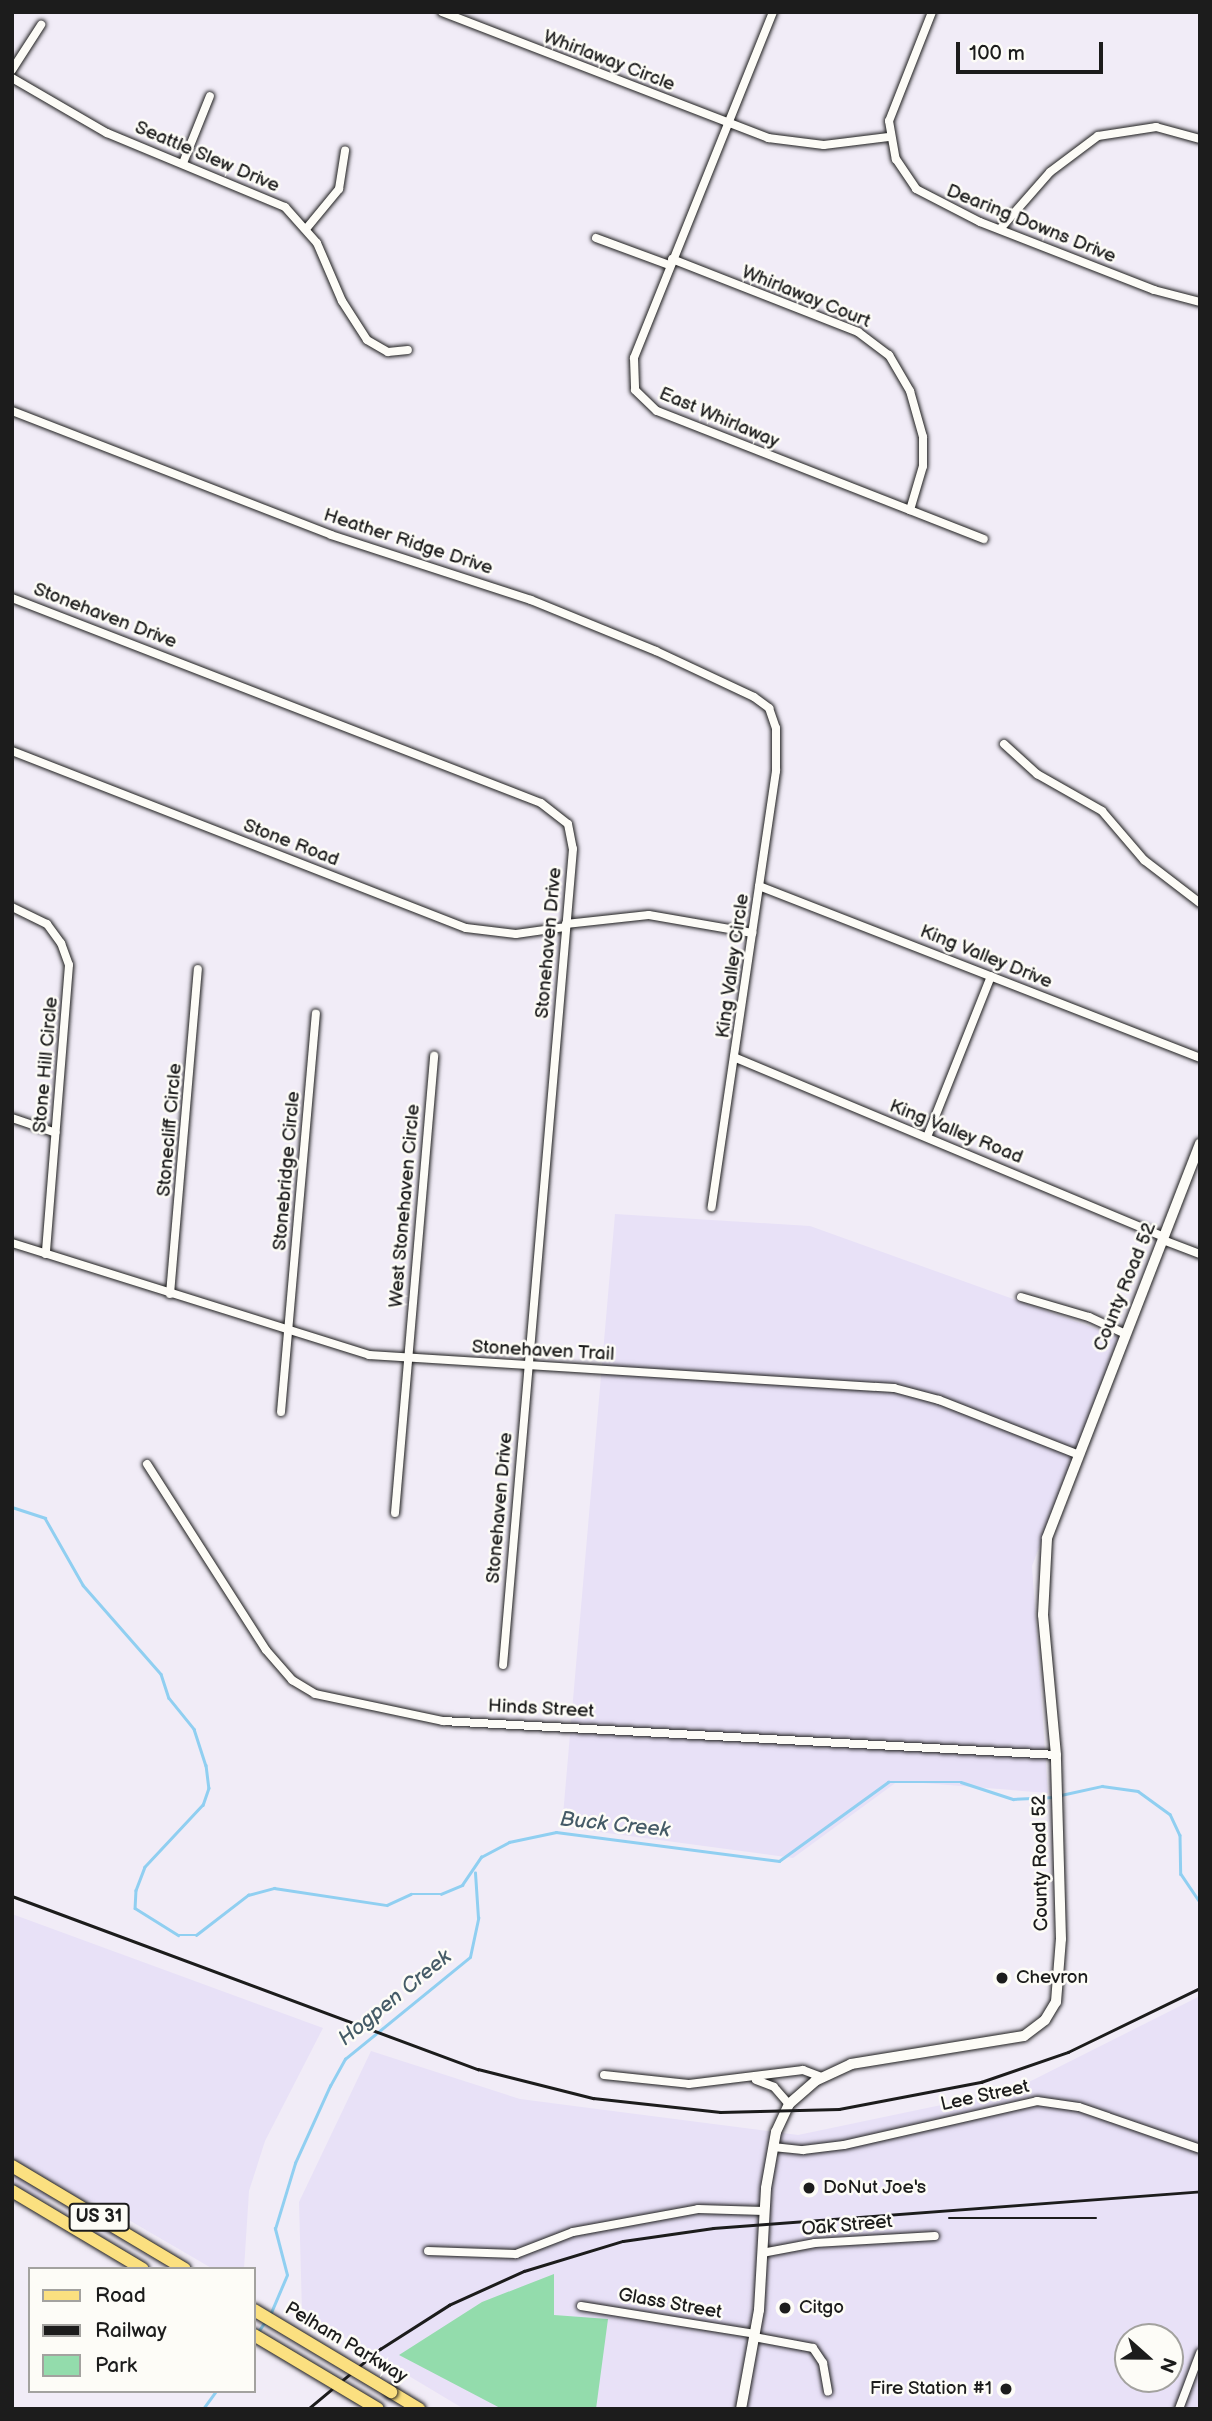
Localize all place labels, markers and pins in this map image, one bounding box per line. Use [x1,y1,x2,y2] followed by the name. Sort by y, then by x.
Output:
[1016,1967,1088,1989] place label: Chevron
[994,1970,1010,1986] marker: Chevron
[823,2177,927,2199] place label: DoNut Joe's
[801,2180,817,2196] marker: DoNut Joe's
[799,2297,844,2319] place label: Citgo
[777,2300,793,2316] marker: Citgo
[869,2378,992,2400] place label: Fire Station #1
[998,2381,1014,2397] marker: Fire Station #1

